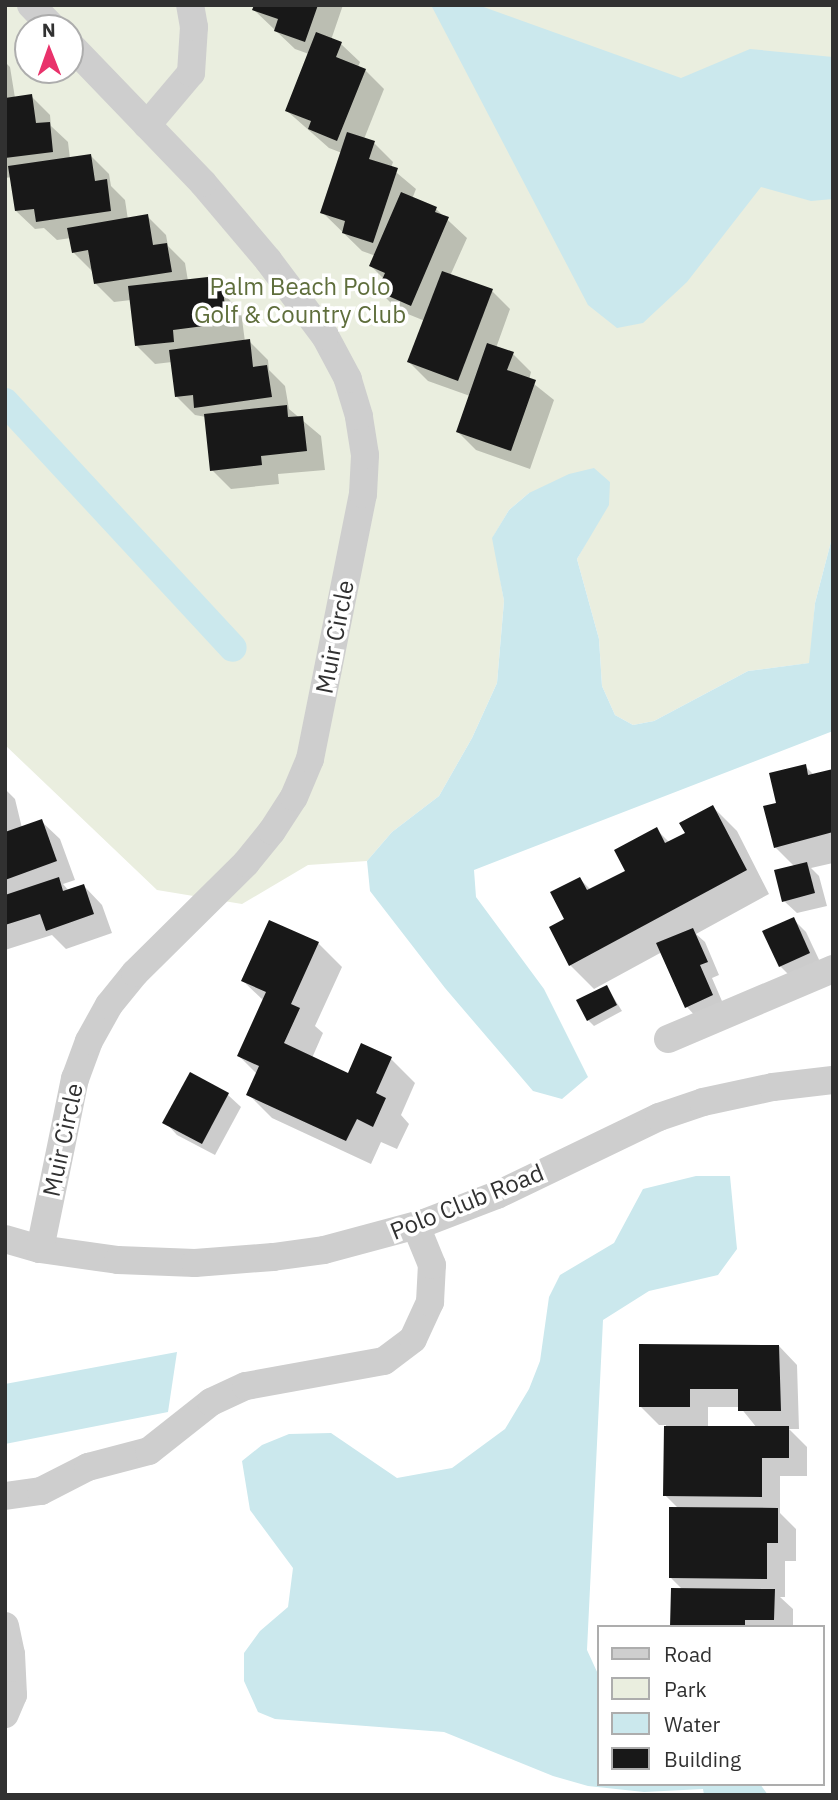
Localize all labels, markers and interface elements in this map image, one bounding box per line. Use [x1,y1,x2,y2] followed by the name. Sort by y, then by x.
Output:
[14,14,84,84] north arrow
[42,18,56,42] text: N
[194,273,406,329] park label: Palm Beach Polo Golf & Country Club
[310,578,360,696] street label: Muir Circle
[37,1081,89,1199] street label: Muir Circle
[386,1158,548,1246] street label: Polo Club Road
[596,1625,824,1786] legend
[664,1640,712,1668] text: Road
[664,1675,707,1703] text: Park
[664,1710,720,1738] text: Water
[664,1745,741,1773] text: Building

